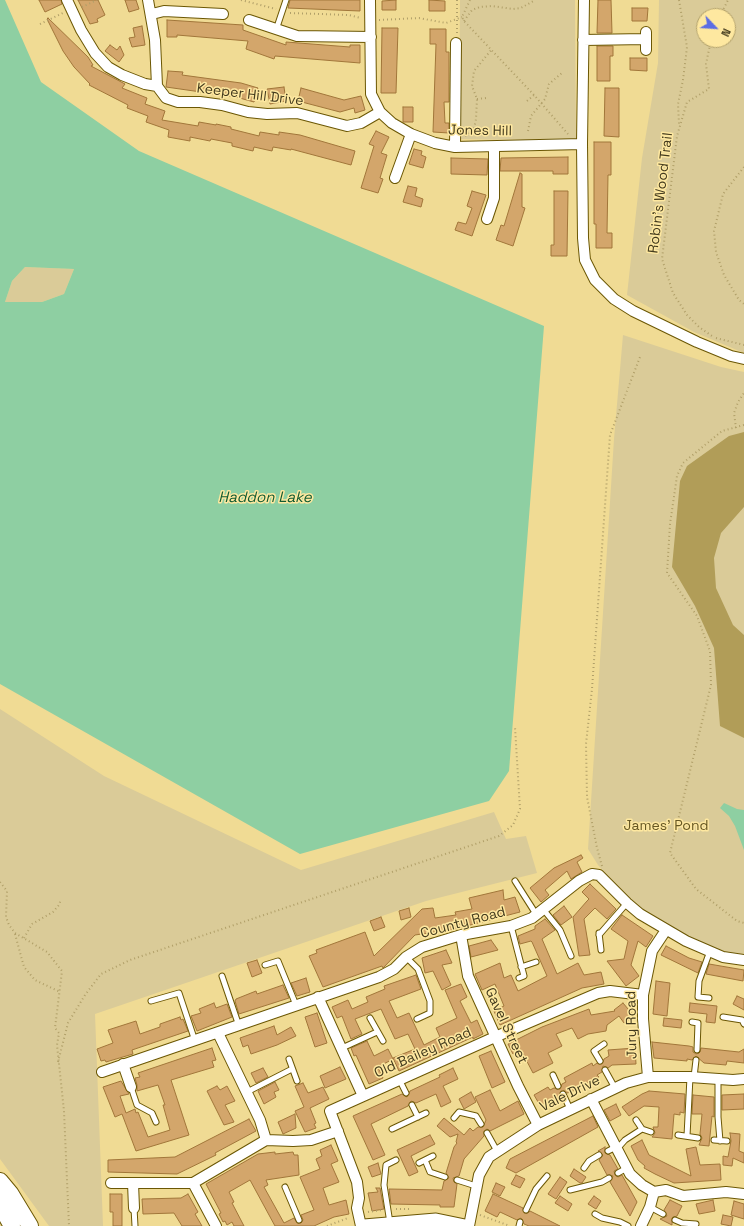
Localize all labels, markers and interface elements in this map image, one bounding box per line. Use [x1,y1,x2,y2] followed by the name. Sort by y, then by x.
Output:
[696,8,736,48] north arrow
[718,26,734,39] text: N
[196,80,304,110] street label: Keeper Hill Drive
[448,122,512,140] street label: Jones Hill
[645,132,677,254] street label: Robin's Wood Trail
[218,489,312,507] water label: Haddon Lake
[623,818,709,834] park label: James' Pond
[419,904,507,942] street label: County Road
[481,985,531,1067] street label: Gavel Street
[623,991,641,1059] street label: Jury Road
[372,1024,474,1082] street label: Old Bailey Road
[537,1072,603,1116] street label: Vale Drive

